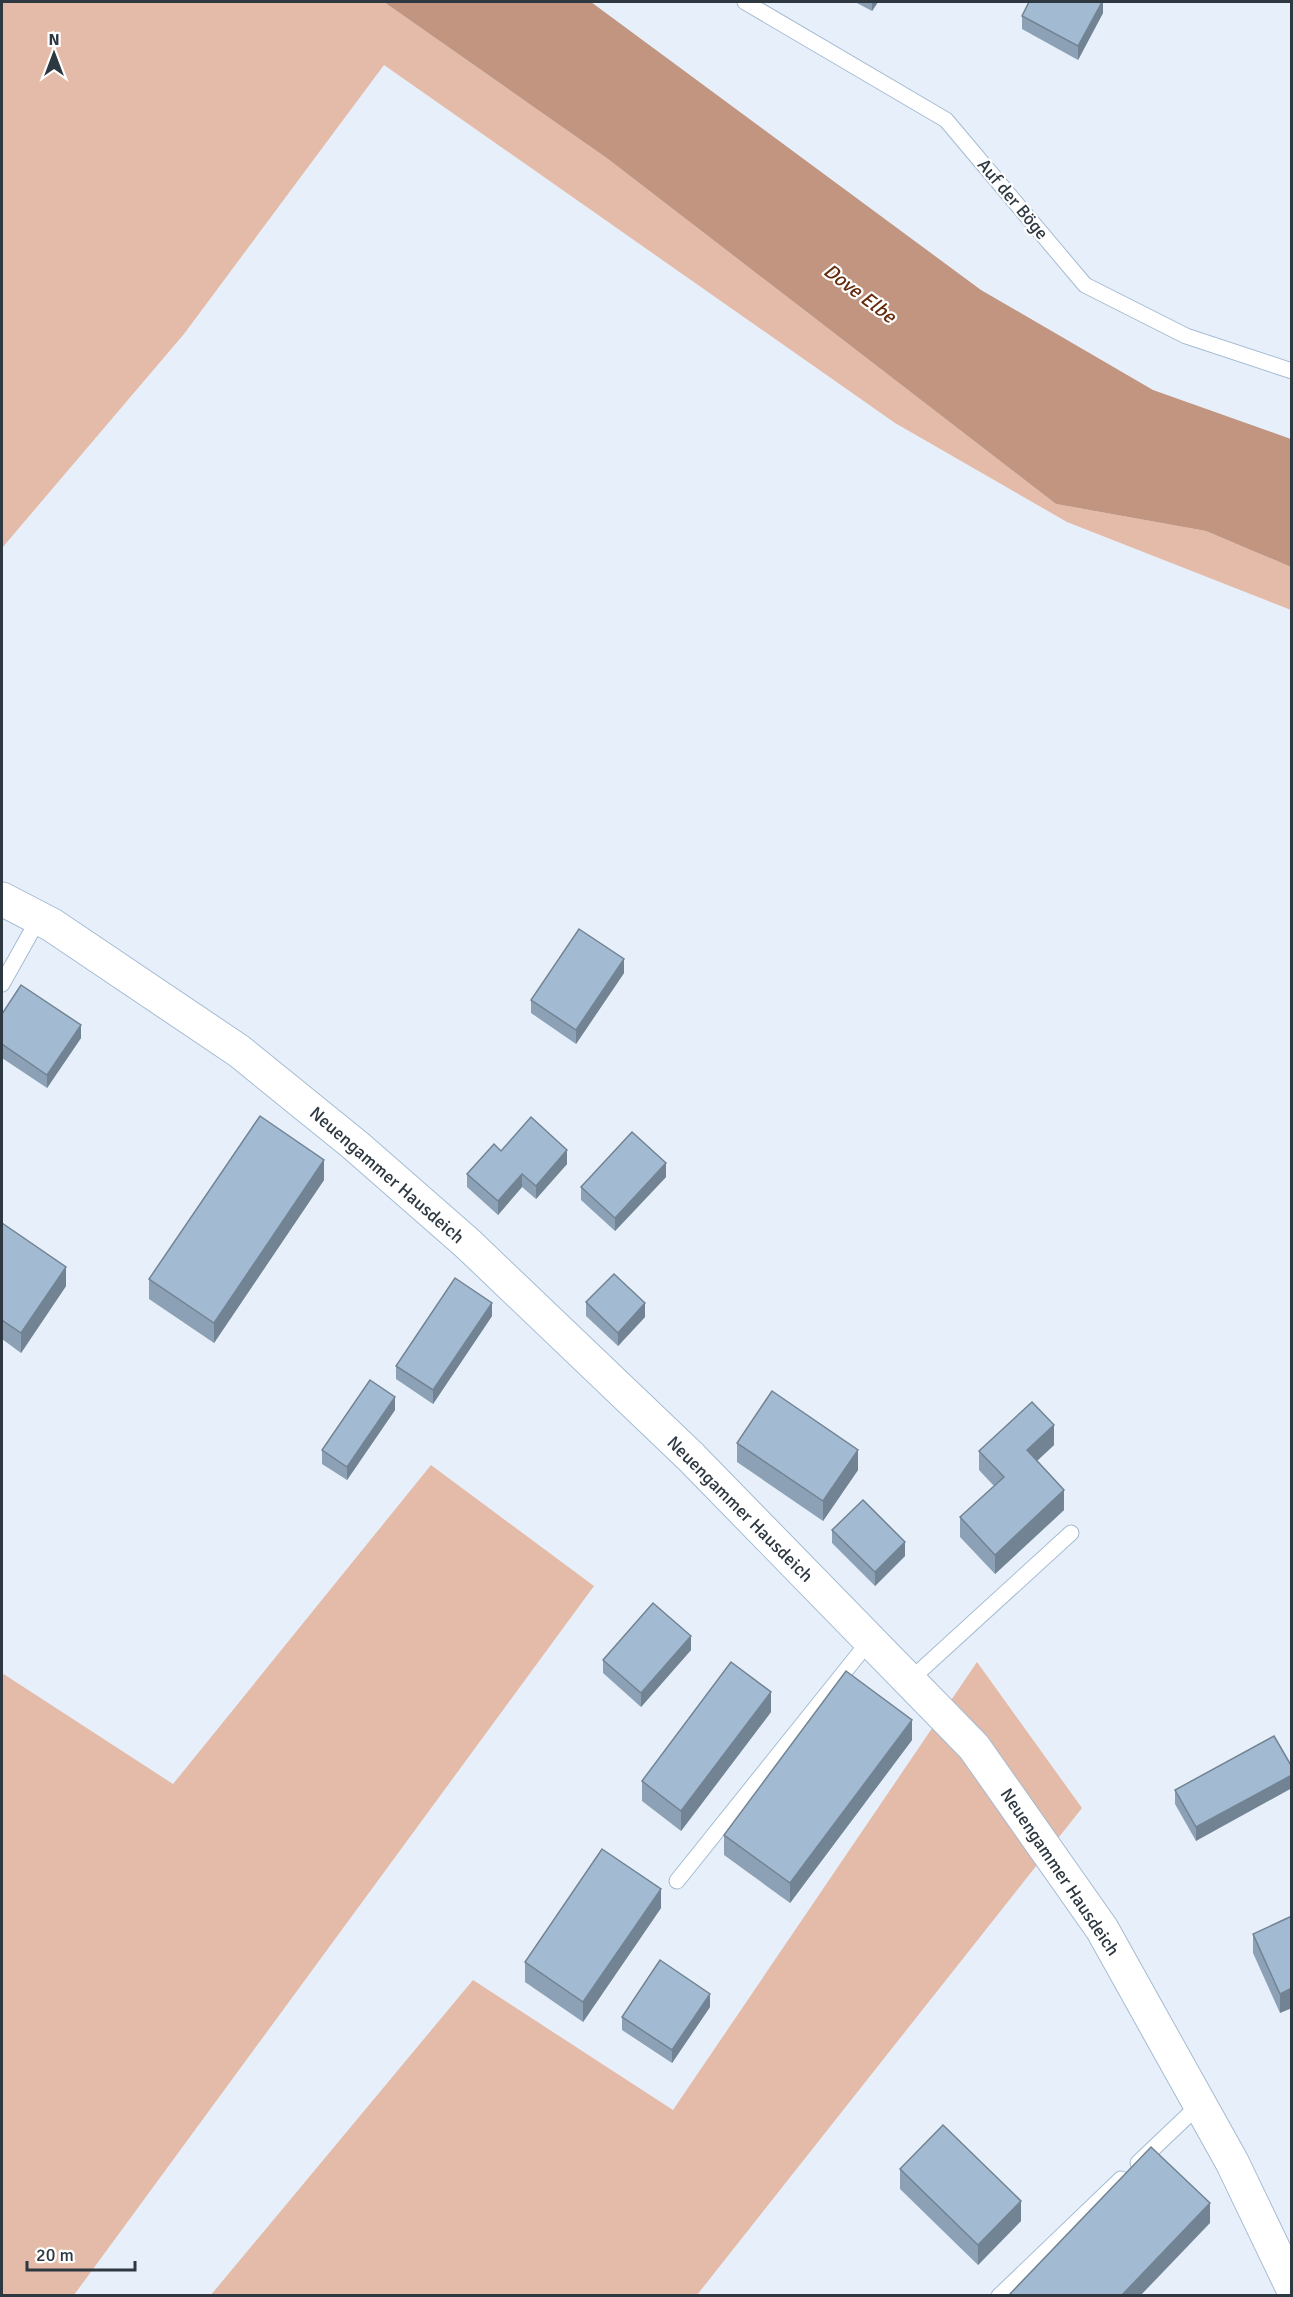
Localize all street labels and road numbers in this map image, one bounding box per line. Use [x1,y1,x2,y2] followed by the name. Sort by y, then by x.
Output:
[973,154,1053,244] street label: Auf der Böge
[305,1102,469,1248] street label: Neuengammer Hausdeich
[662,1431,818,1587] street label: Neuengammer Hausdeich
[996,1784,1124,1960] street label: Neuengammer Hausdeich

